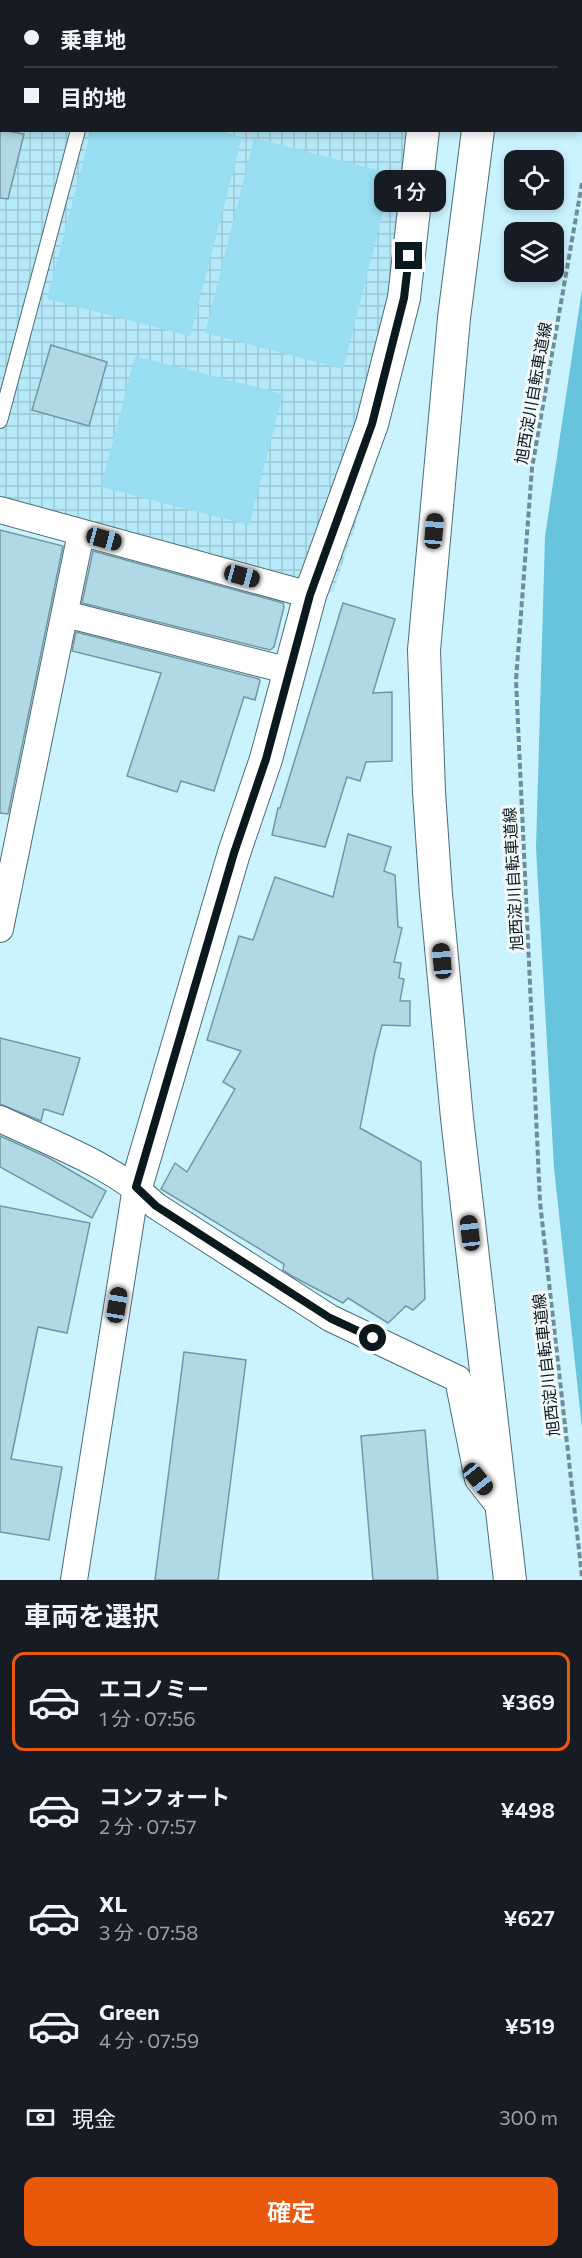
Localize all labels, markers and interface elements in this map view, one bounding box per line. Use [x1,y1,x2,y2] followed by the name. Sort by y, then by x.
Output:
[60,26,126,53] text: 乗車地
[60,84,126,111] text: 目的地
[504,150,564,282] map controls
[504,150,564,210] button: locate
[373,169,445,211] callout: 1 分
[394,179,426,203] text: 1 分
[504,222,564,282] button: layers
[395,242,422,269] route end
[511,320,554,465] street label: 旭西淀川自転車道線
[423,512,445,550] car
[84,526,124,552] car
[222,563,262,589] car
[499,807,526,951] street label: 旭西淀川自転車道線
[431,942,453,980] car
[459,1214,481,1252] car
[105,1286,129,1324] car
[529,1292,562,1438] street label: 旭西淀川自転車道線
[359,1324,386,1351] route start
[460,1459,496,1499] car
[24,1599,159,1632] text: 車両を選択
[27,1675,81,1729] icon: car
[99,1675,209,1702] text: エコノミー
[502,1688,555,1715] text: ¥369
[99,1706,196,1730] text: 1 分 · 07:56
[27,1783,81,1837] icon: car
[99,1783,230,1810] text: コンフォート
[500,1796,555,1823] text: ¥498
[99,1814,197,1838] text: 2 分 · 07:57
[99,1890,127,1917] text: XL
[27,1891,81,1945] icon: car
[503,1904,555,1931] text: ¥627
[99,1920,199,1944] text: 3 分 · 07:58
[99,1998,160,2025] text: Green
[27,1999,81,2053] icon: car
[505,2012,555,2039] text: ¥519
[99,2028,199,2052] text: 4 分 · 07:59
[24,2101,57,2134] icon: cash
[72,2105,116,2132] text: 現金
[499,2105,558,2129] text: 300 m
[24,2177,558,2246] button: 確定

